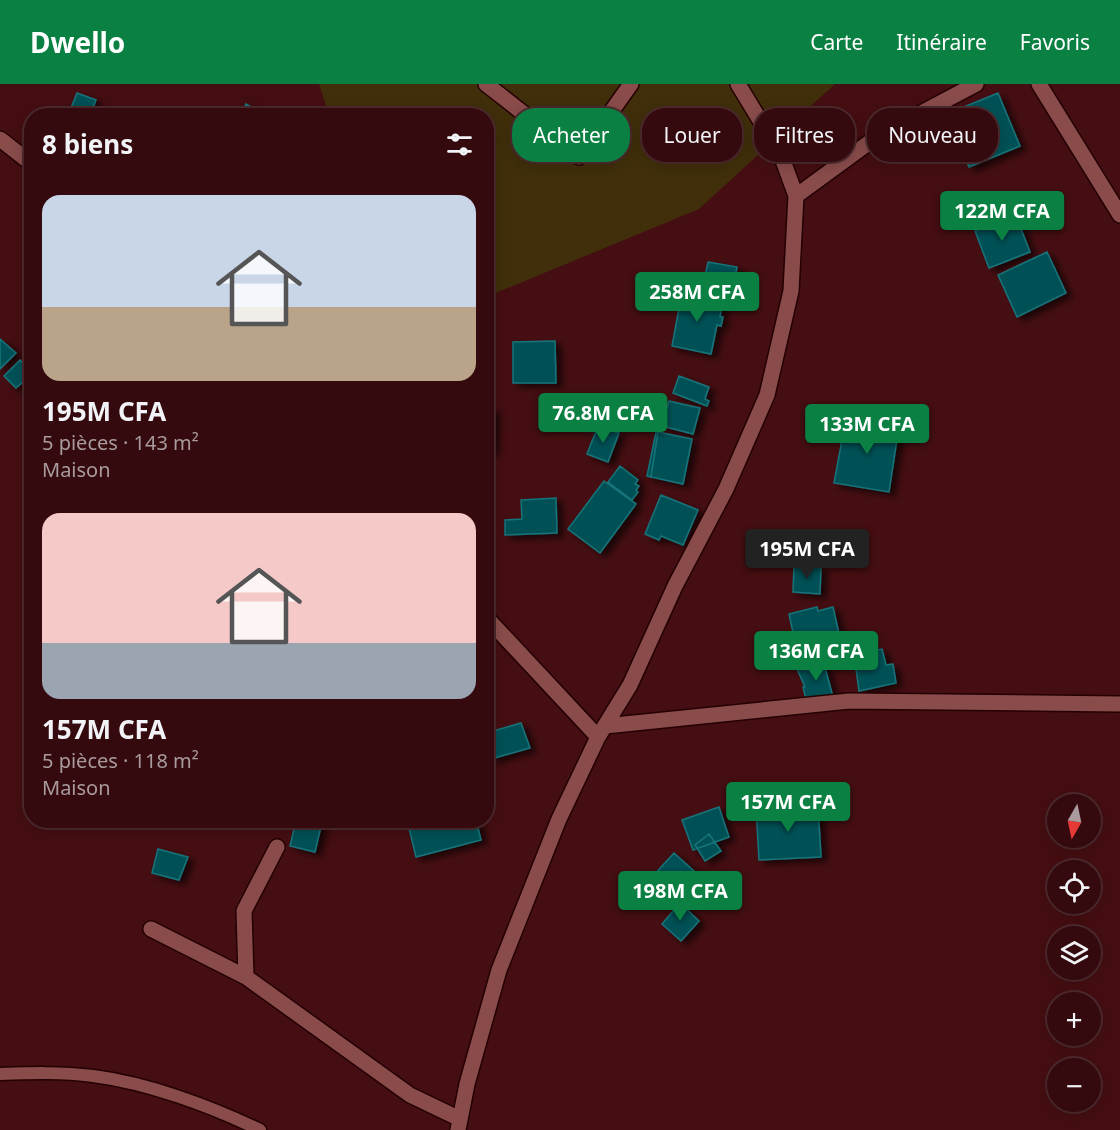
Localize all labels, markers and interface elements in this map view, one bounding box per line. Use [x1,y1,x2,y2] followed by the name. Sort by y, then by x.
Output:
[30,23,125,61] text: Dwello
[810,28,863,56] text: Carte
[896,28,987,56] text: Itinéraire
[1020,28,1090,56] text: Favoris
[512,108,630,162] chip: Acheter
[642,108,742,162] chip: Louer
[754,108,855,162] chip: Filtres
[867,108,998,162] chip: Nouveau
[42,126,133,162] text: 8 biens
[443,128,476,161] icon: filters
[940,191,1064,242] pin: 122M CFA
[954,197,1050,224] text: 122M CFA
[205,234,313,342] icon: home
[635,272,759,323] pin: 258M CFA
[649,278,745,305] text: 258M CFA
[42,393,166,429] text: 195M CFA
[534,393,672,444] pin: 76.8M CFA
[552,399,654,426] text: 76.8M CFA
[805,404,929,455] pin: 133M CFA
[819,410,915,437] text: 133M CFA
[42,429,199,456] text: 5 pièces · 143 m²
[42,456,111,483] text: Maison
[745,529,869,580] pin: 195M CFA
[759,535,855,562] text: 195M CFA
[205,552,313,660] icon: home
[754,631,878,682] pin: 136M CFA
[768,637,864,664] text: 136M CFA
[42,711,166,747] text: 157M CFA
[42,747,199,774] text: 5 pièces · 118 m²
[42,774,111,801] text: Maison
[726,782,850,833] pin: 157M CFA
[740,788,836,815] text: 157M CFA
[1047,794,1101,848] north arrow
[1047,794,1101,1112] map controls
[1047,860,1101,914] button: locate
[618,871,742,922] pin: 198M CFA
[632,877,728,904] text: 198M CFA
[1047,926,1101,980] button: layers
[1047,992,1101,1046] button: +
[1047,1058,1101,1112] button: −

